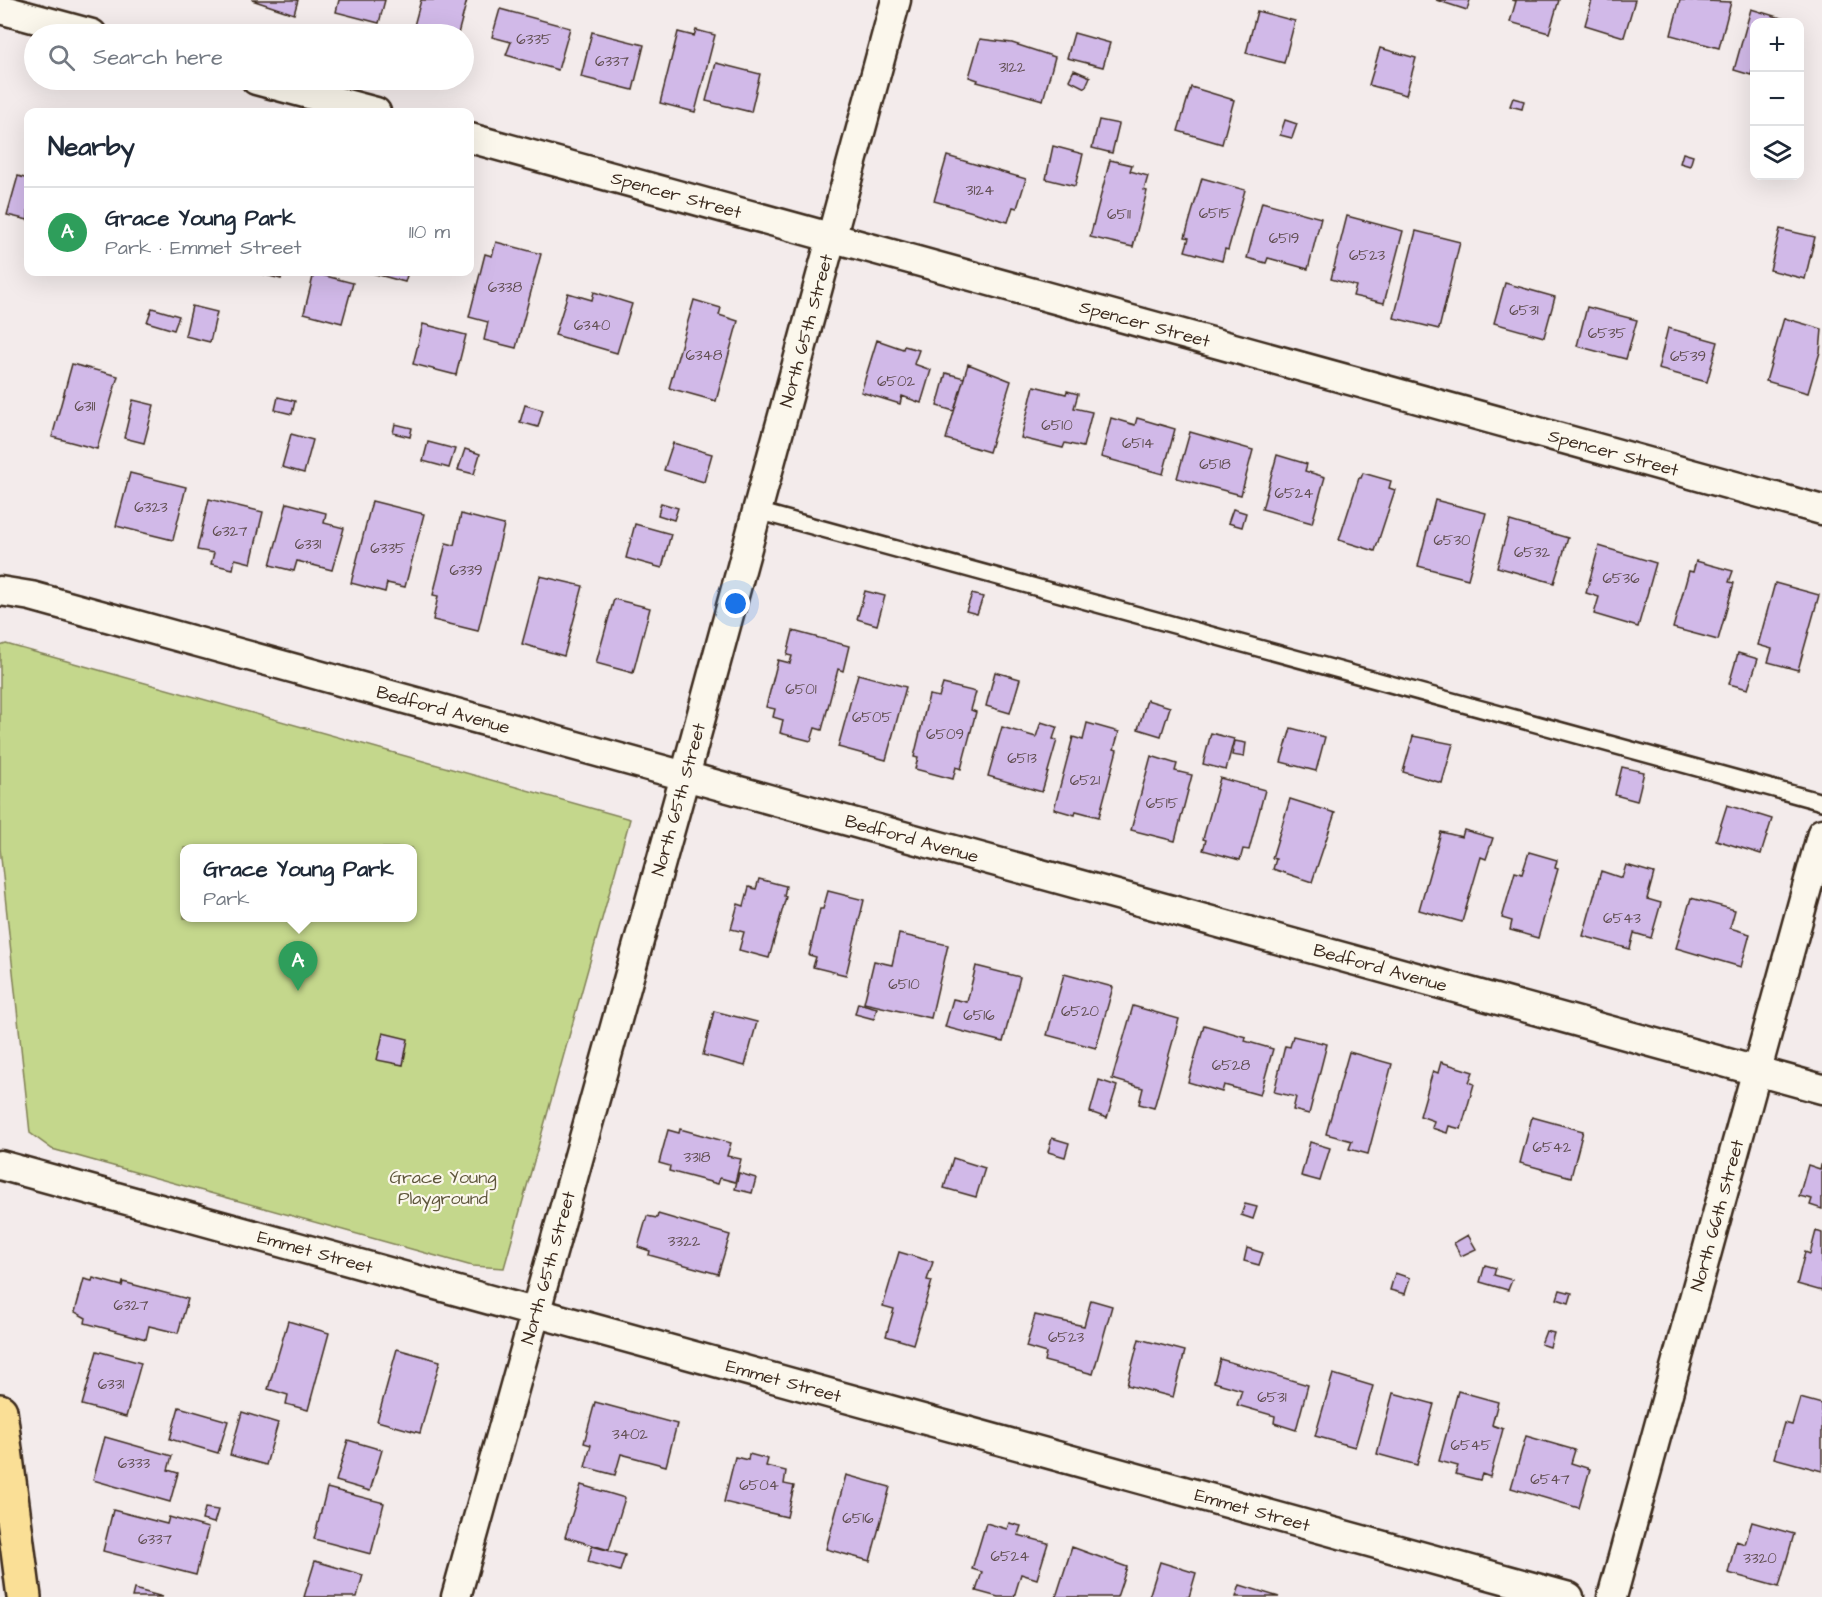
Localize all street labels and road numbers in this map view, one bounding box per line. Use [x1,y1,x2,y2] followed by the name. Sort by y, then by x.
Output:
[608,165,745,225] street label: Spencer Street
[773,250,839,410] street label: North 65th Street
[1077,294,1214,354] street label: Spencer Street
[1545,423,1682,483] street label: Spencer Street
[374,679,513,740] street label: Bedford Avenue
[645,719,712,879] street label: North 65th Street
[842,808,982,869] street label: Bedford Avenue
[1311,937,1450,998] street label: Bedford Avenue
[1684,1136,1750,1294] street label: North 66th Street
[515,1188,581,1347] street label: North 65th Street
[255,1224,376,1280] street label: Emmet Street
[723,1353,845,1409] street label: Emmet Street
[1192,1482,1314,1538] street label: Emmet Street

